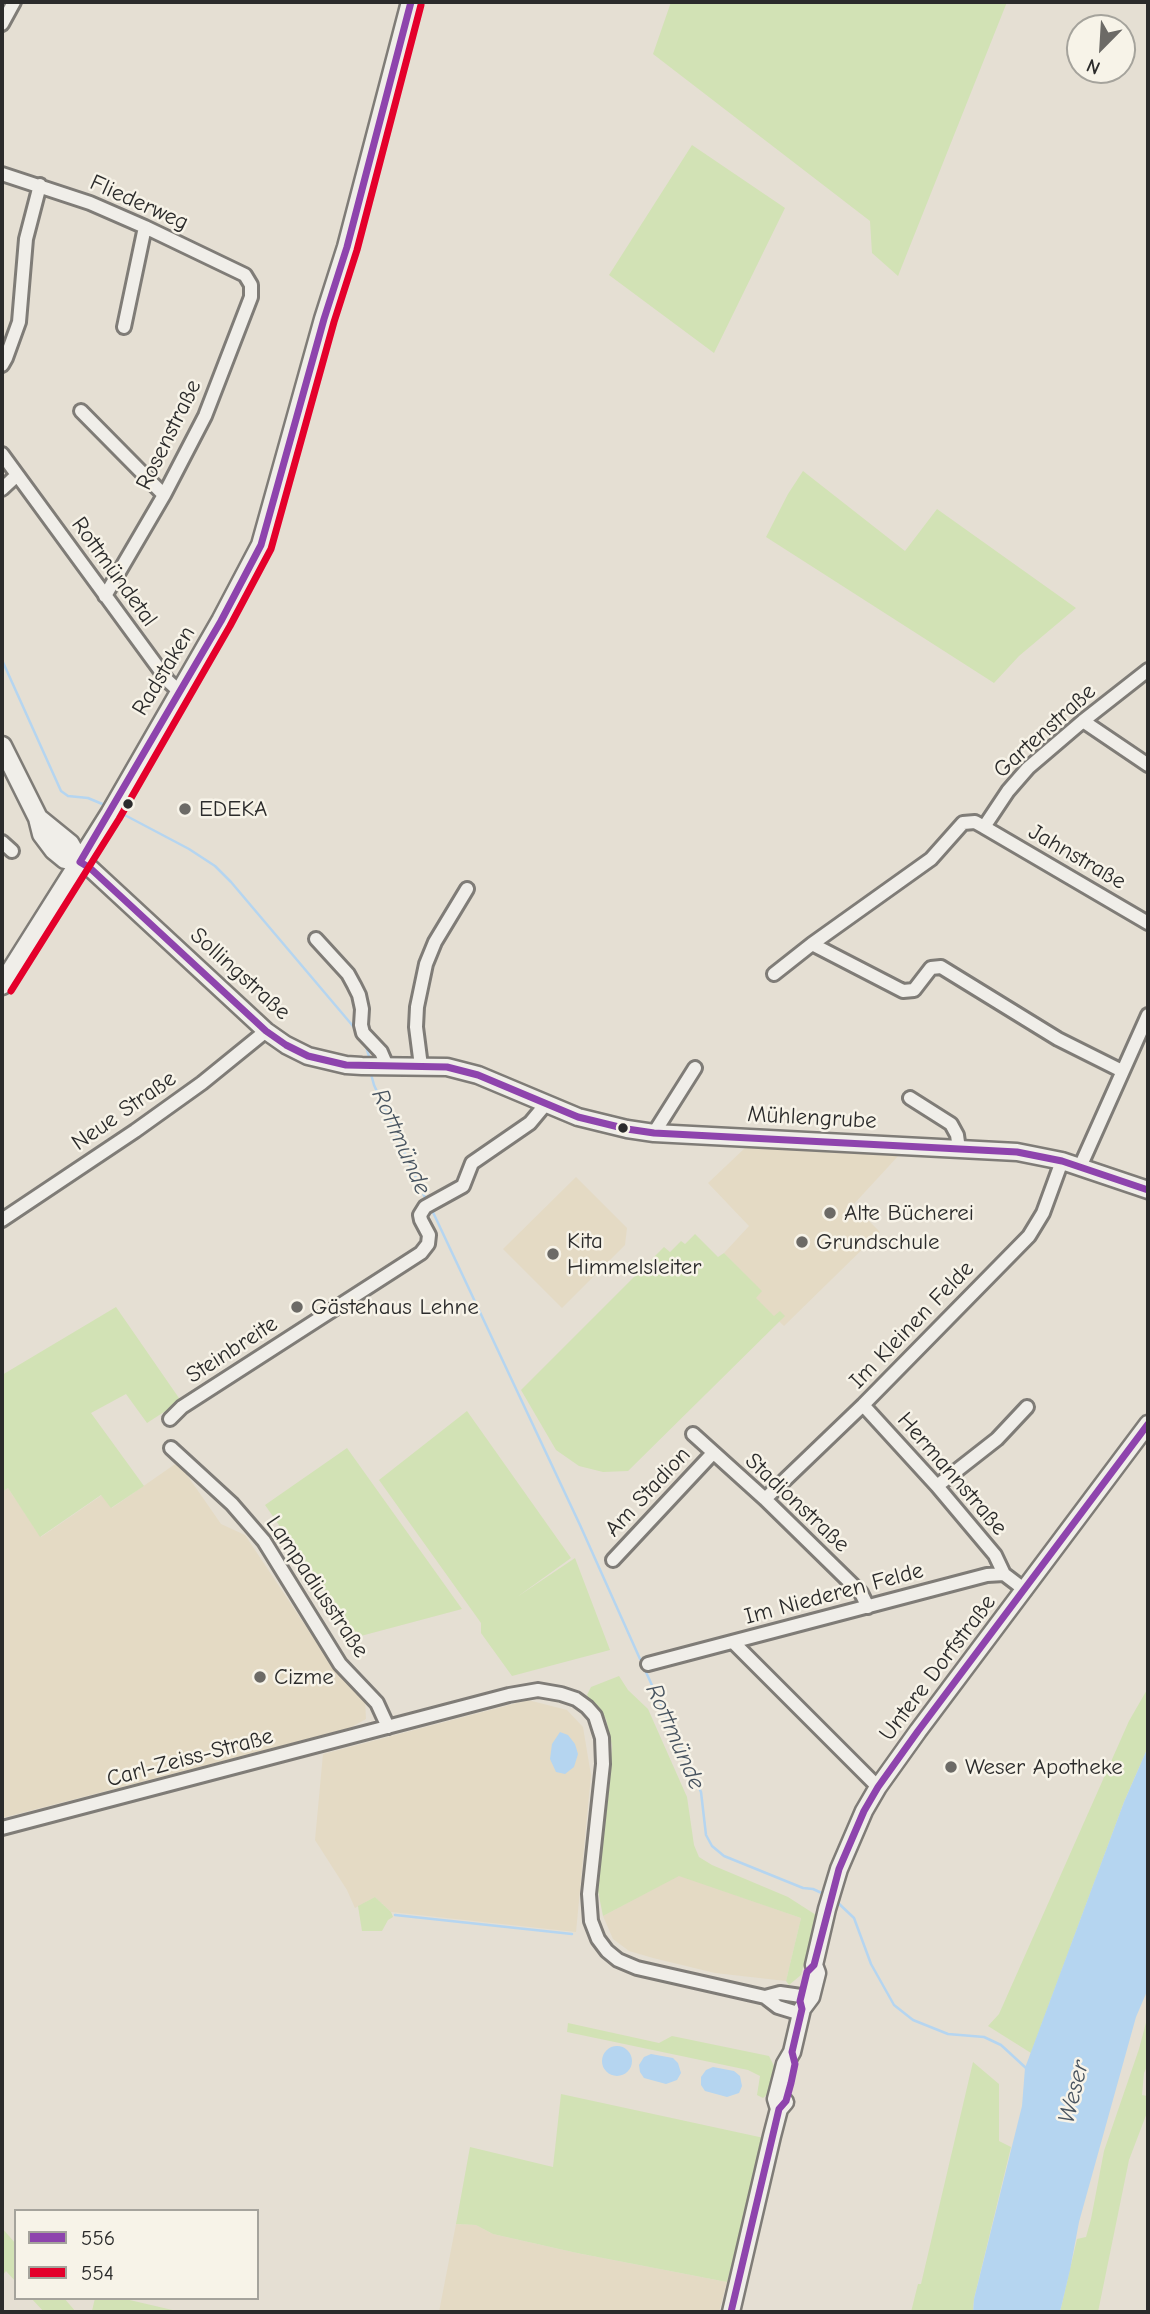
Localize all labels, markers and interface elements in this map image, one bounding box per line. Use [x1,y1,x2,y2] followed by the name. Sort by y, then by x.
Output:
[1066,14,1136,84] north arrow
[1083,54,1103,79] text: N
[85,169,193,237] street label: Fliederweg
[130,375,208,495] street label: Rosenstraße
[65,512,163,632] street label: Rottmündetal
[126,621,202,721] street label: Radstaken
[988,678,1102,784] street label: Gartenstraße
[199,795,267,823] place label: EDEKA
[121,797,135,811] unlabelled marker
[177,801,193,817] marker: EDEKA
[1023,818,1131,896] street label: Jahnstraße
[184,922,296,1026] street label: Sollingstraße
[66,1065,182,1157] street label: Neue Straße
[365,1085,437,1199] water label: Rottmünde
[747,1101,877,1135] street label: Mühlengrube
[616,1121,630,1135] unlabelled marker
[844,1199,974,1227] place label: Alte Bücherei
[822,1205,838,1221] marker: Alte Bücherei
[567,1227,701,1281] place label: Kita Himmelsleiter
[816,1228,939,1256] place label: Grundschule
[794,1234,810,1250] marker: Grundschule
[545,1246,561,1262] marker: Kita Himmelsleiter
[844,1255,980,1395] street label: Im Kleinen Felde
[311,1293,479,1321] place label: Gästehaus Lehne
[289,1299,305,1315] marker: Gästehaus Lehne
[181,1310,283,1390] street label: Steinbreite
[891,1407,1013,1541] street label: Hermannstraße
[599,1441,697,1543] street label: Am Stadion
[739,1448,855,1558] street label: Stadionstraße
[259,1511,375,1663] street label: Lampadiusstraße
[741,1557,927,1631] street label: Im Niederen Felde
[874,1589,1002,1747] street label: Untere Dorfstraße
[274,1663,334,1691] place label: Cizme
[252,1669,268,1685] marker: Cizme
[639,1680,711,1794] water label: Rottmünde
[104,1722,276,1794] street label: Carl-Zeiss-Straße
[965,1753,1123,1781] place label: Weser Apotheke
[943,1759,959,1775] marker: Weser Apotheke
[1052,2058,1096,2126] water label: Weser
[14,2209,259,2300] legend
[81,2226,115,2250] text: 556
[81,2261,114,2285] text: 554

